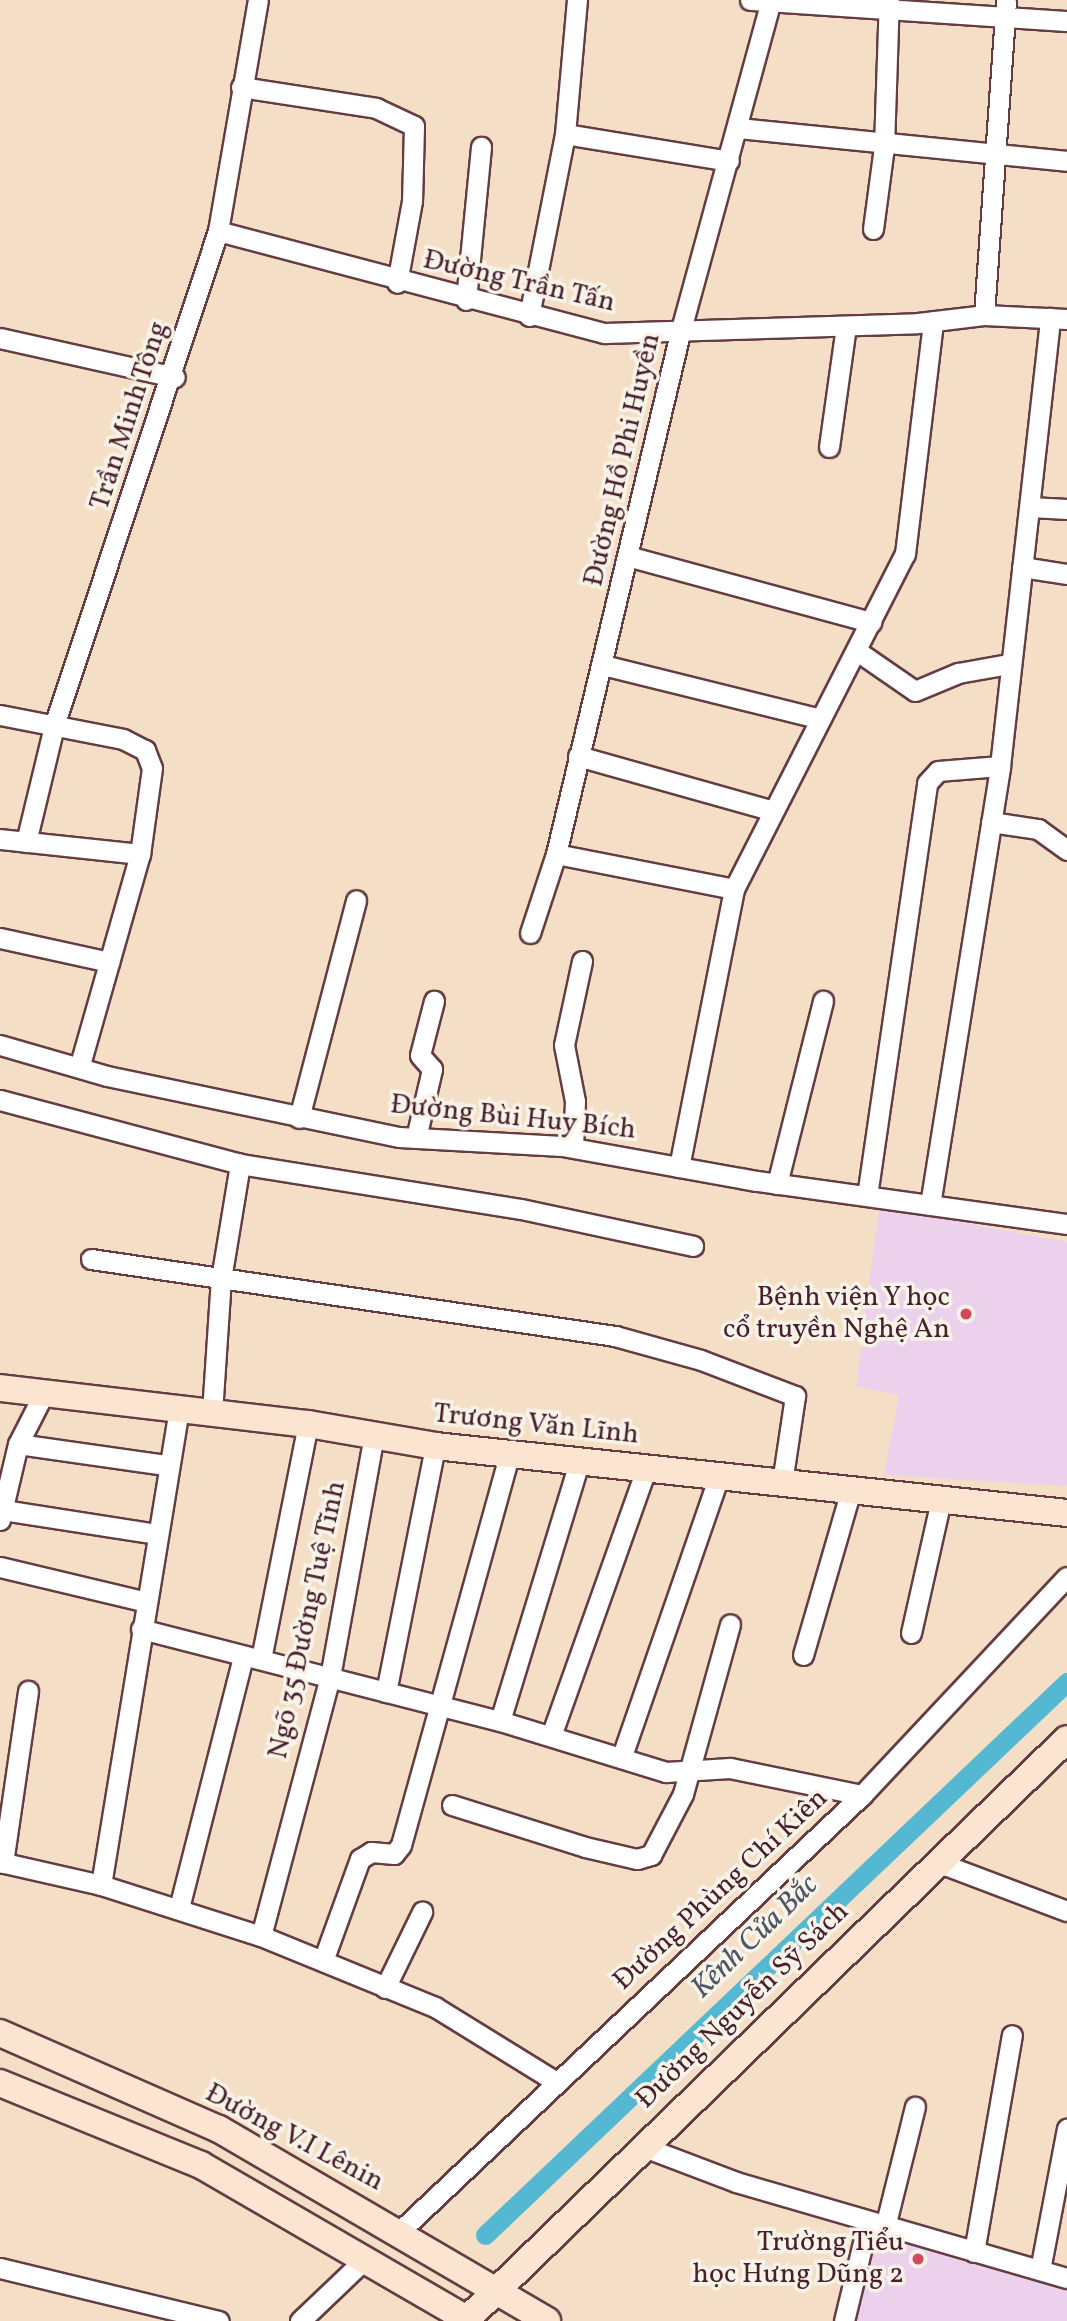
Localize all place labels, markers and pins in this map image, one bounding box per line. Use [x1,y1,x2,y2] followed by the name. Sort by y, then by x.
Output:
[723,1281,950,1347] place label: Bệnh viện Y học cổ truyền Nghệ An
[956,1304,976,1324] marker: Bệnh viện Y học cổ truyền Nghệ An
[692,2226,904,2292] place label: Trường Tiểu học Hưng Dũng 2
[910,2251,926,2267] marker: Trường Tiểu học Hưng Dũng 2

